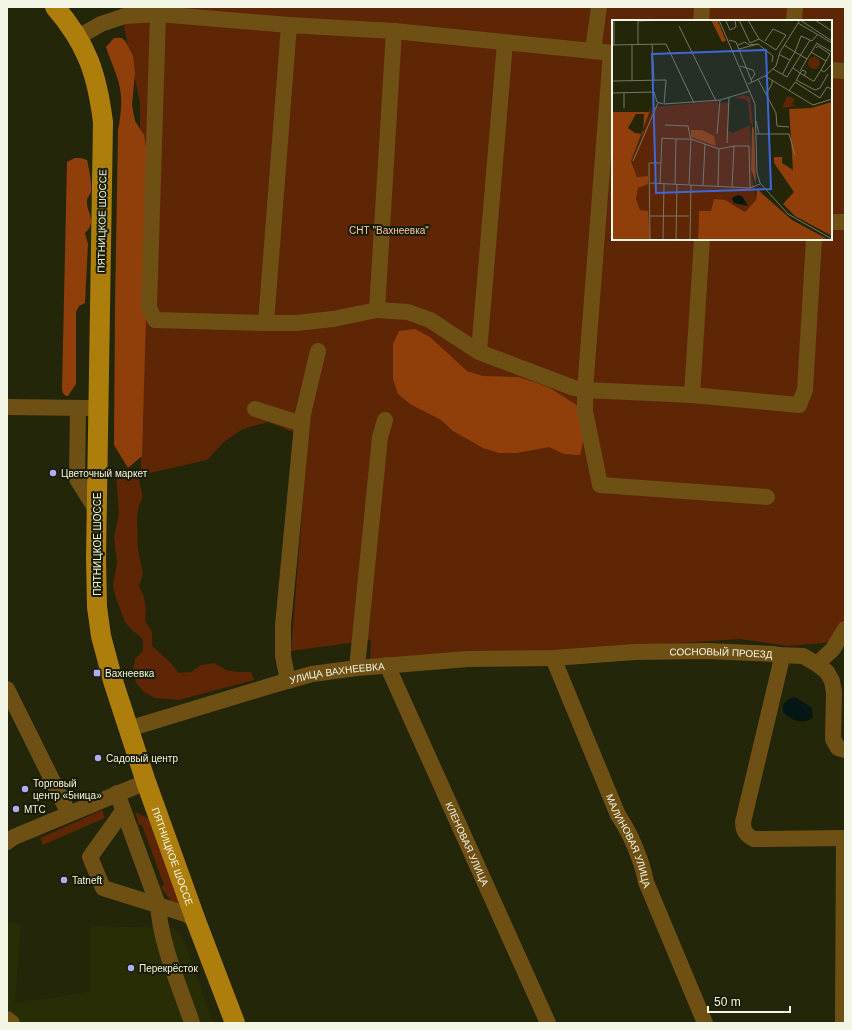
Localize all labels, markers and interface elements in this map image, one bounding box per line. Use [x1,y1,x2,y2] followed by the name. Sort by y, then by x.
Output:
[612,20,832,240] inset map
[96,169,108,273] street label: ПЯТНИЦКОЕ ШОССЕ
[349,225,429,236] park label: СНТ "Вахнеевка"
[48,468,58,478] marker: Цветочный маркет
[61,468,148,479] place label: Цветочный маркет
[92,492,103,596] street label: ПЯТНИЦКОЕ ШОССЕ
[669,645,773,659] street label: СОСНОВЫЙ ПРОЕЗД
[288,660,385,686] street label: УЛИЦА ВАХНЕЕВКА
[92,668,102,678] marker: Вахнеевка
[105,668,155,679] place label: Вахнеевка
[93,753,103,763] marker: Садовый центр
[106,753,178,764] place label: Садовый центр
[33,778,102,801] place label: Торговый центр «5ница»
[20,784,30,794] marker: Торговый центр «5ница»
[604,792,653,889] street label: МАЛИНОВАЯ УЛИЦА
[444,800,491,888] street label: КЛЕНОВАЯ УЛИЦА
[11,804,21,814] marker: МТС
[24,804,46,815] place label: МТС
[150,806,196,907] street label: ПЯТНИЦКОЕ ШОССЕ
[59,875,69,885] marker: Tatneft
[72,875,102,886] place label: Tatneft
[126,963,136,973] marker: Перекрёсток
[139,963,198,974] place label: Перекрёсток
[708,988,790,1014] scale bar
[714,995,741,1009] text: 50 m

